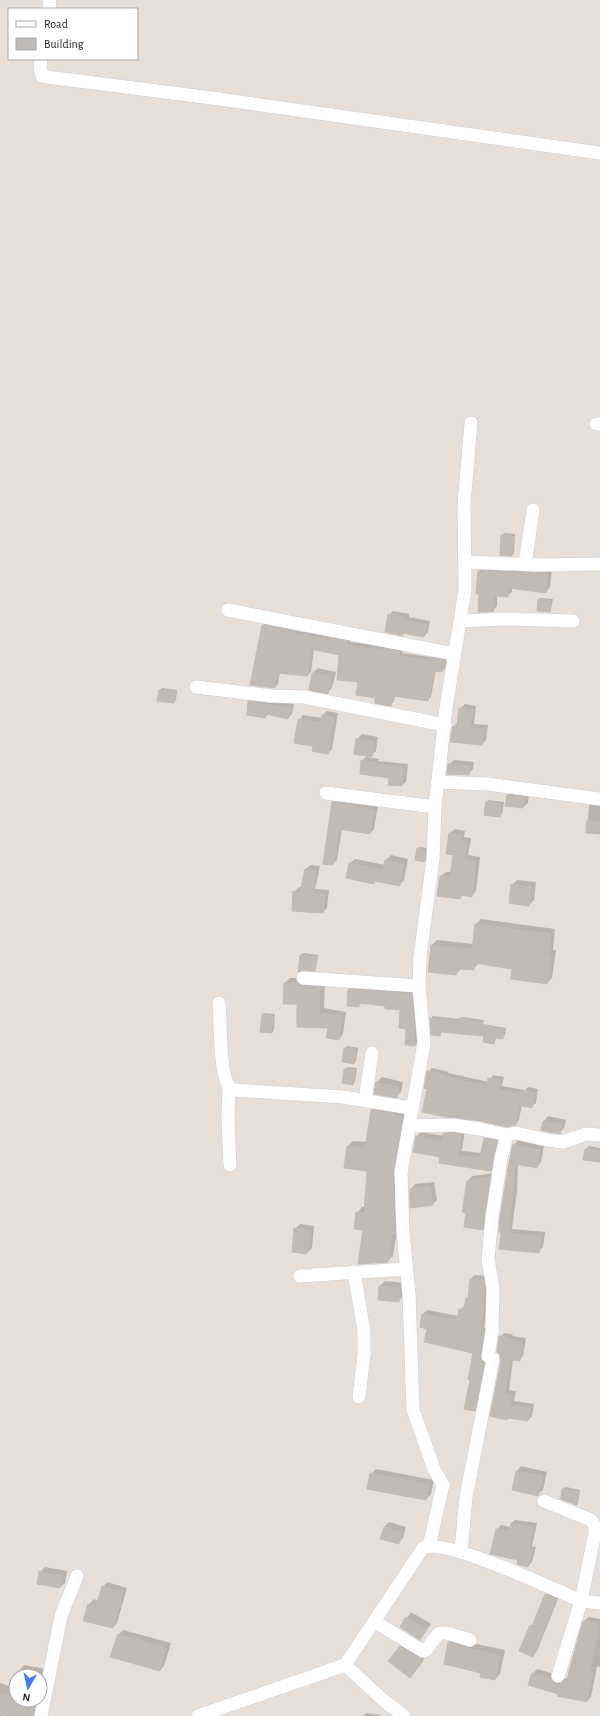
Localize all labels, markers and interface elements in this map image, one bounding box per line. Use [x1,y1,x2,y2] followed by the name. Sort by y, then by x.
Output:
[8,8,138,60] legend
[44,18,68,30] text: Road
[44,38,84,50] text: Building
[8,1668,48,1708] north arrow
[22,1691,31,1703] text: N

